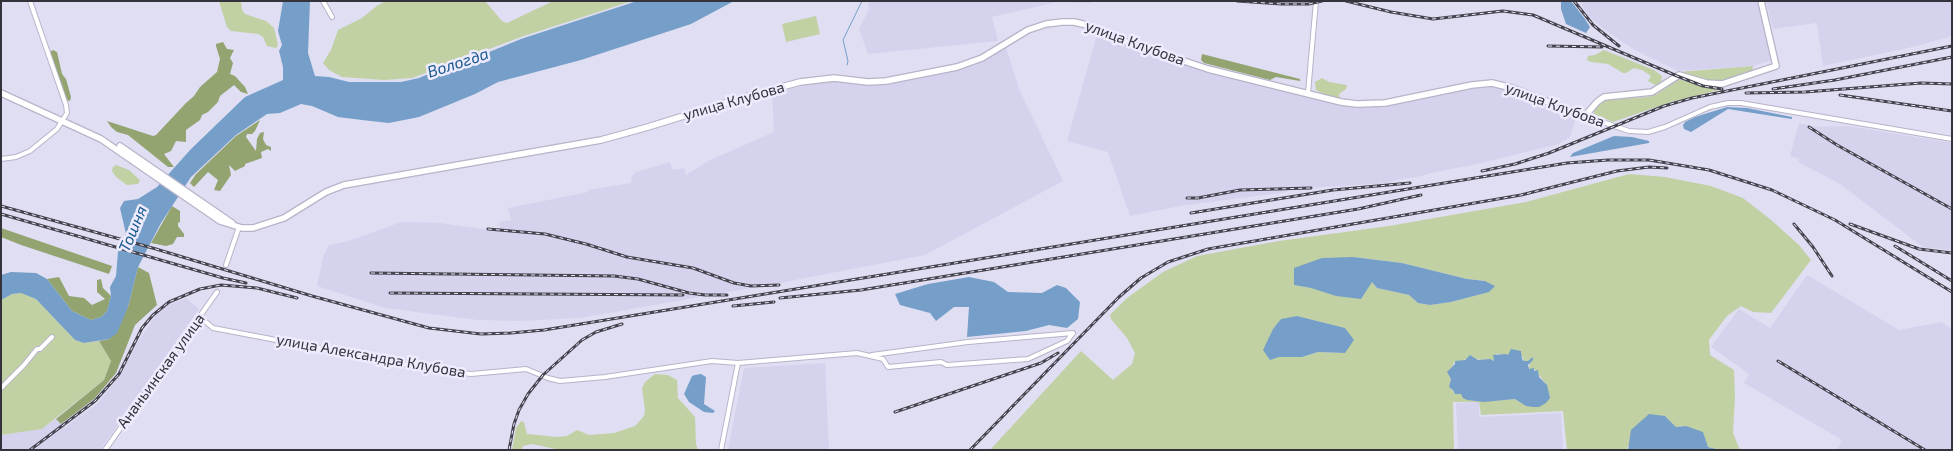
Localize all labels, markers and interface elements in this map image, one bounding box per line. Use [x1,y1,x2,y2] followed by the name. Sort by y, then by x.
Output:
[1083,17,1187,69] street label: улица Клубова
[425,44,491,82] water label: Вологда
[681,78,787,124] street label: улица Клубова
[1503,79,1607,131] street label: улица Клубова
[115,203,151,255] water label: Тошня
[113,310,209,432] street label: Ананьинская улица
[275,330,467,382] street label: улица Александра Клубова

